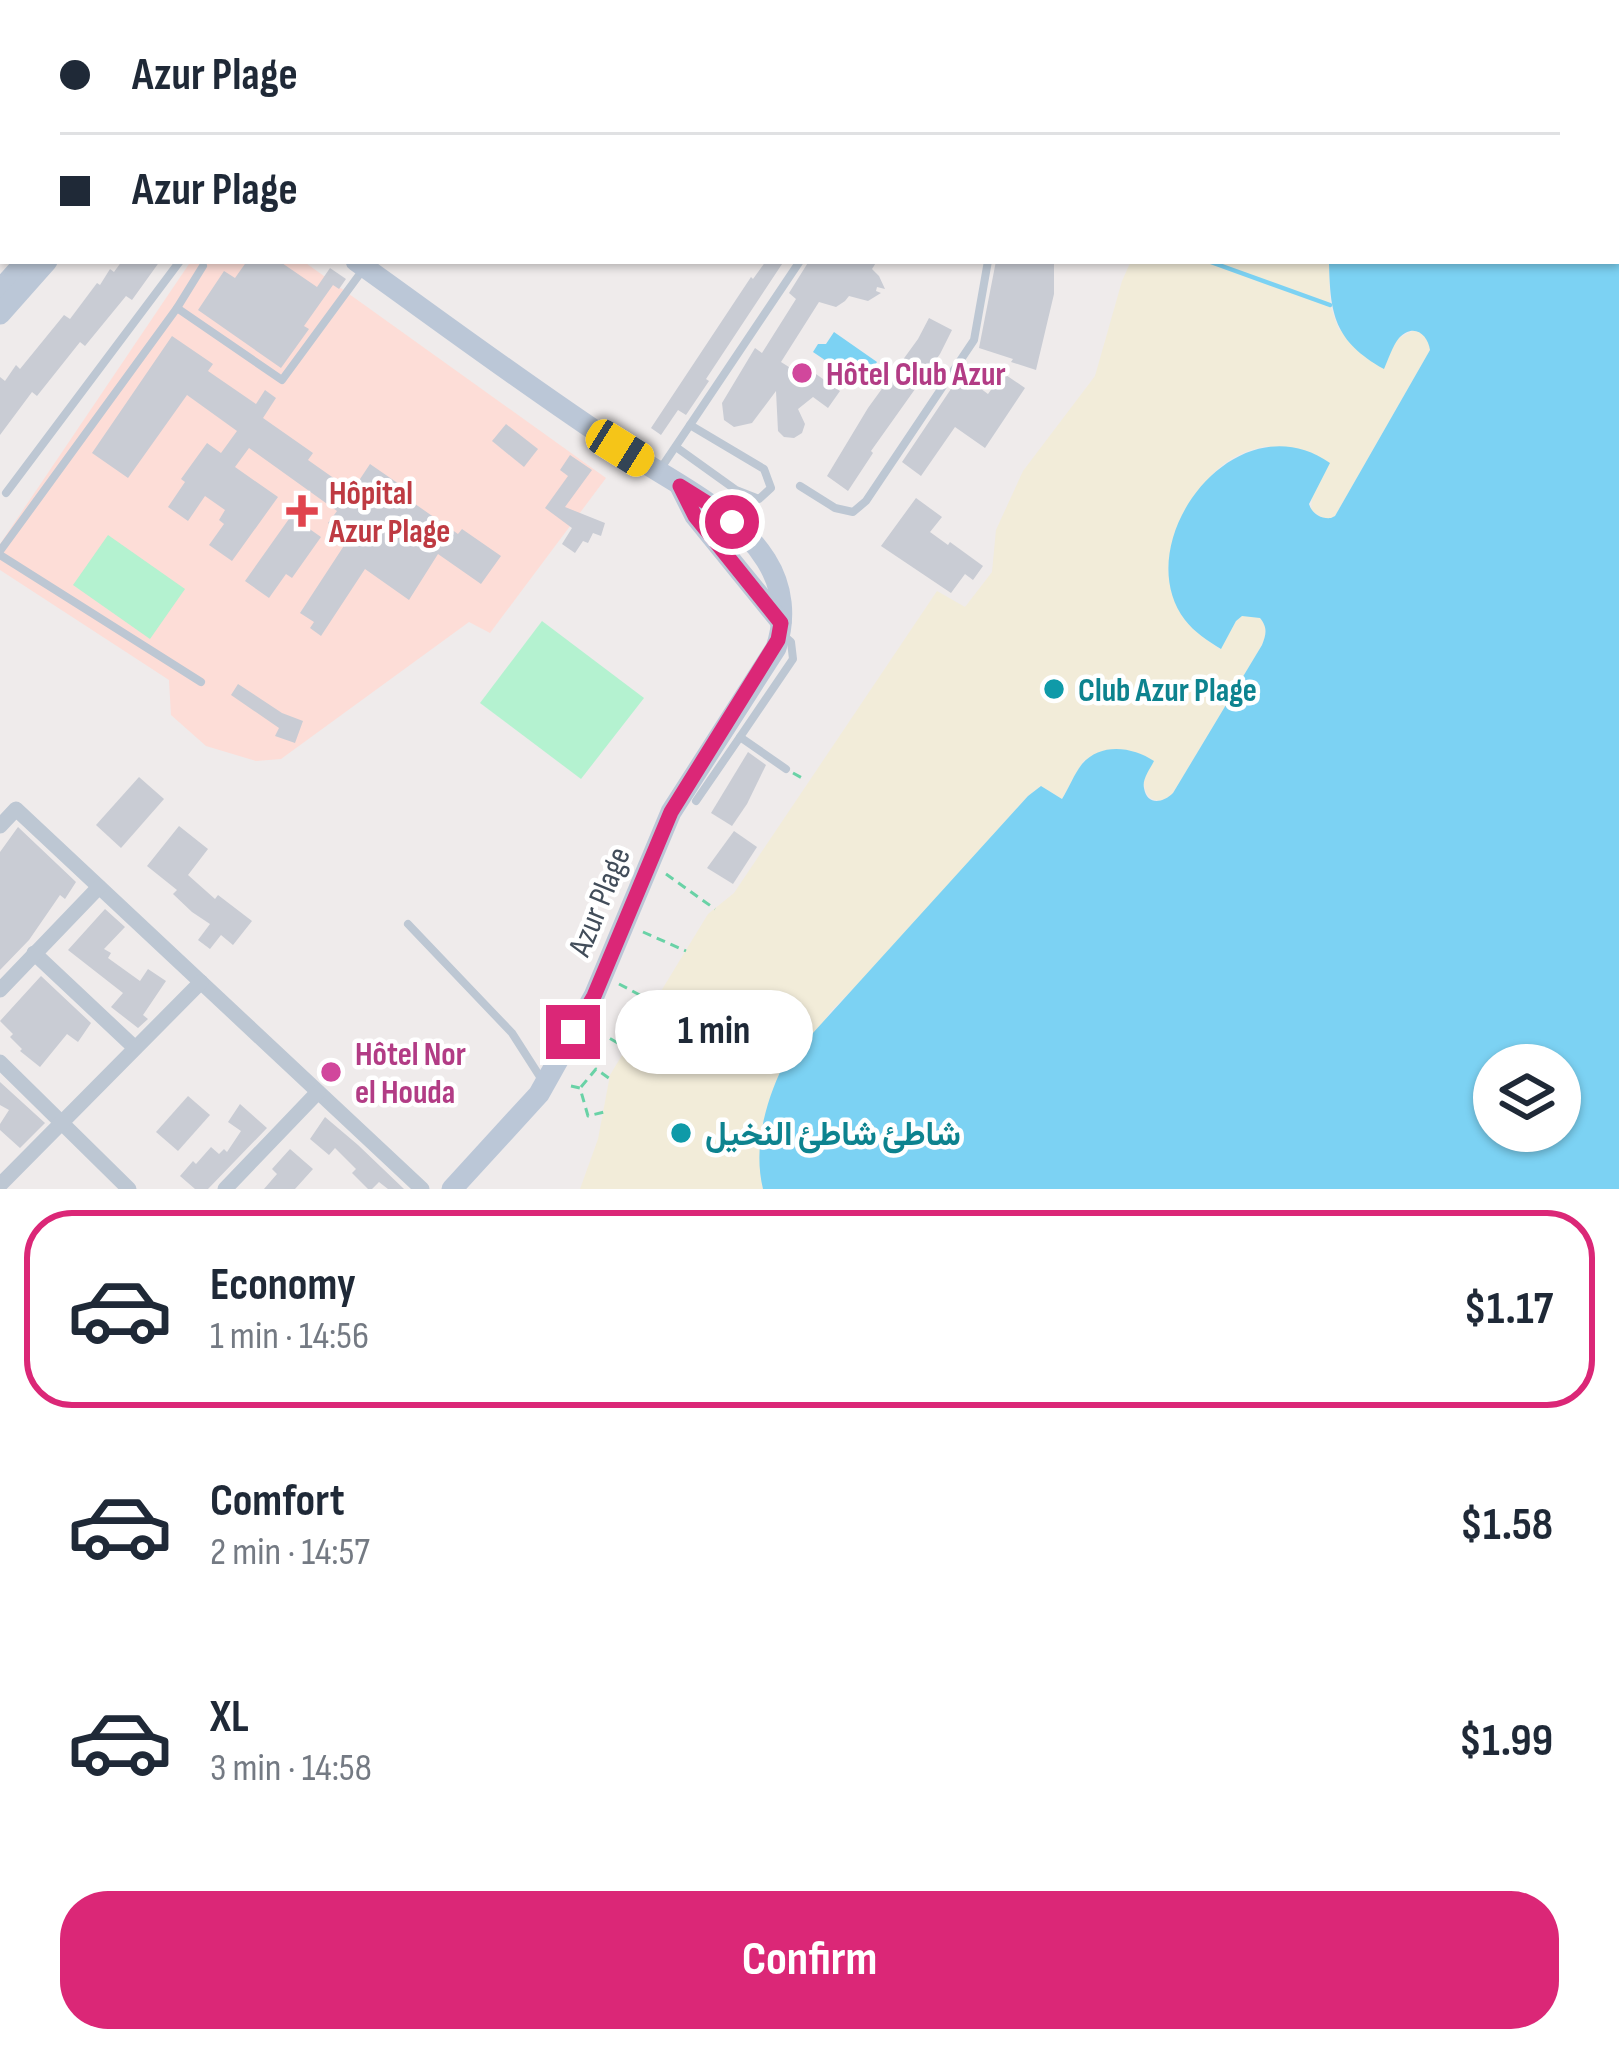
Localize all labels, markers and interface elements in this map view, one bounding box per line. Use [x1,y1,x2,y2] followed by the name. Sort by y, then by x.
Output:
[132,48,298,103] text: Azur Plage
[132,163,298,218] text: Azur Plage
[826,355,1006,395] place label: Hôtel Club Azur
[789,360,815,386] marker: Hôtel Club Azur
[580,414,660,482] car
[328,474,450,552] place label: Hôpital Azur Plage
[286,495,318,527] marker: Hôpital Azur Plage
[705,495,759,549] route start
[1078,671,1257,711] place label: Club Azur Plage
[1041,676,1067,702] marker: Club Azur Plage
[560,841,640,963] street label: Azur Plage
[615,990,813,1074] callout: 1 min
[546,1005,600,1059] route end
[678,1008,750,1055] text: 1 min
[355,1035,466,1113] place label: Hôtel Nor el Houda
[1473,1044,1581,1152] map controls
[1473,1044,1581,1152] button: layers
[318,1059,344,1085] marker: Hôtel Nor el Houda
[705,1115,961,1155] place label: شاطئ شاطئ النخيل
[668,1120,694,1146] marker: شاطئ شاطئ النخيل
[66,1255,174,1363] icon: car
[210,1258,356,1313] text: Economy
[1464,1282,1553,1337] text: $1.17
[210,1313,369,1360] text: 1 min · 14:56
[66,1471,174,1579] icon: car
[210,1474,345,1529] text: Comfort
[1460,1498,1553,1553] text: $1.58
[210,1529,370,1576] text: 2 min · 14:57
[66,1687,174,1795] icon: car
[210,1690,249,1745] text: XL
[1459,1714,1553,1769] text: $1.99
[210,1745,372,1792] text: 3 min · 14:58
[60,1891,1559,2029] button: Confirm

